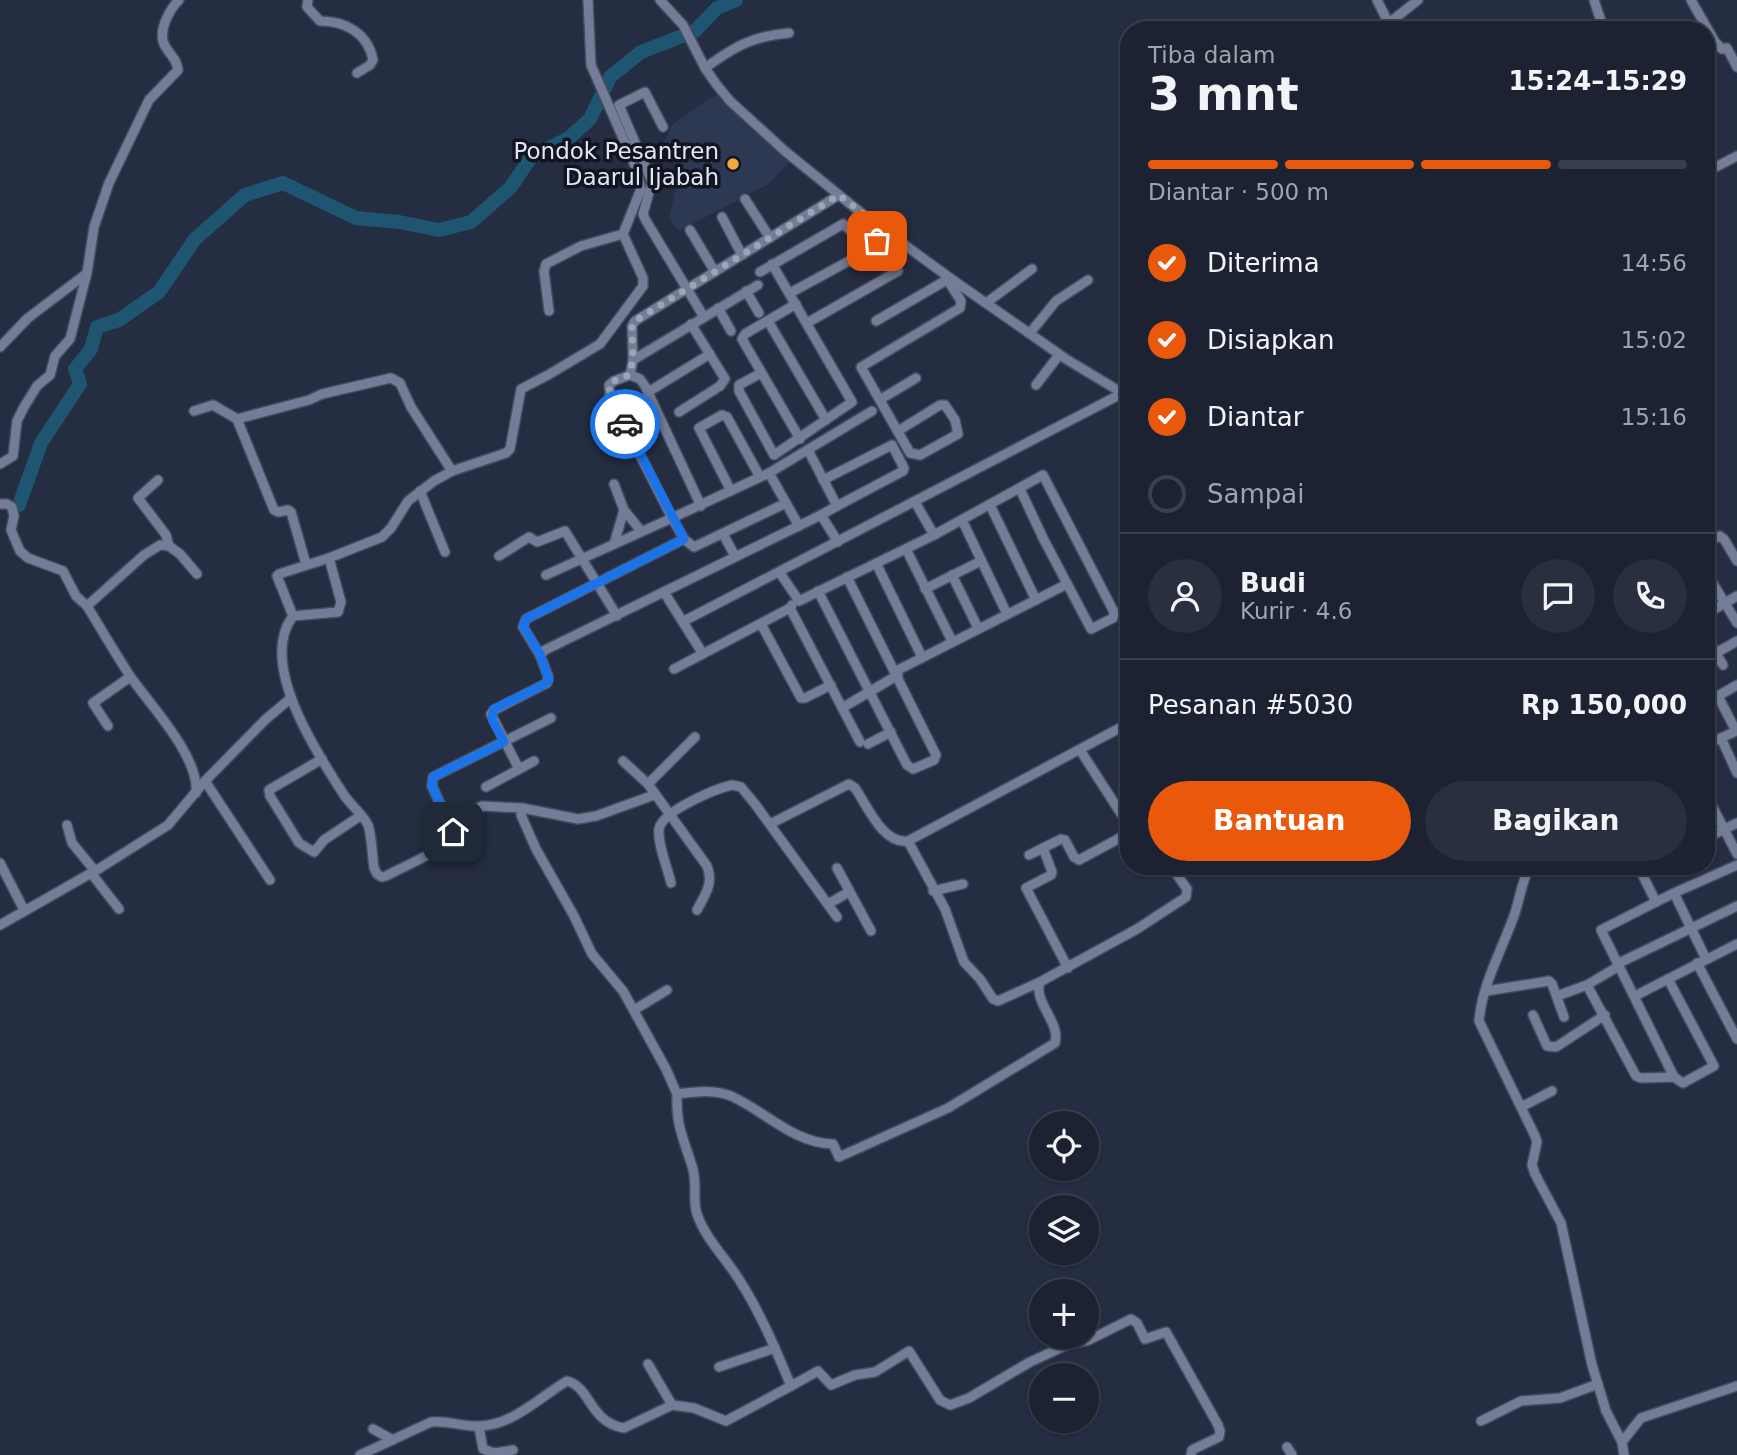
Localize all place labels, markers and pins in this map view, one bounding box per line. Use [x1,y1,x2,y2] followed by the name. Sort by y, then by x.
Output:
[513,138,719,190] place label: Pondok Pesantren Daarul Ijabah
[725,156,741,172] marker: Pondok Pesantren Daarul Ijabah
[847,211,907,271] pin
[423,802,483,862] pin

